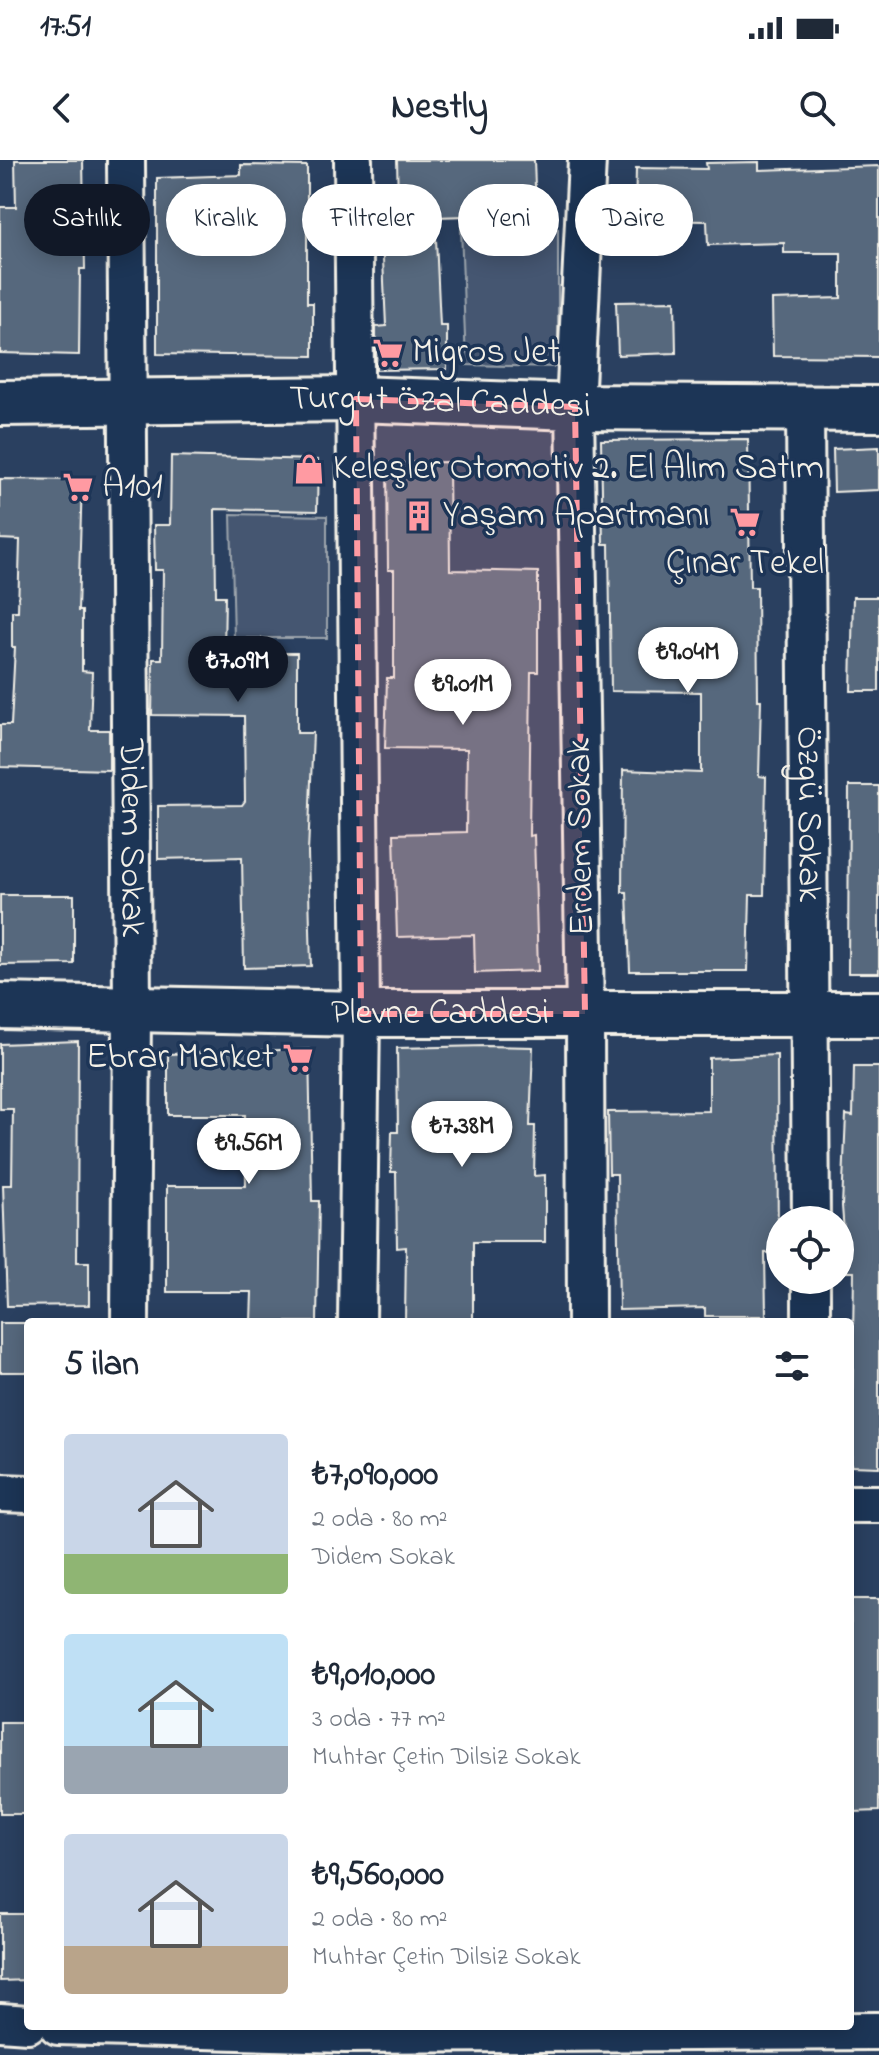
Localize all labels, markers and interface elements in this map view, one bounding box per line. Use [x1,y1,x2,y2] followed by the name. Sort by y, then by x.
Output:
[40,6,91,50] text: 17:51
[391,82,488,135] text: Nestly
[40,86,84,130] icon: back
[795,86,839,130] icon: search
[24,184,150,256] chip: Satılık
[166,184,286,256] chip: Kiralık
[302,184,442,256] chip: Filtreler
[458,184,559,256] chip: Yeni
[575,184,693,256] chip: Daire
[412,327,560,380] place label: Migros Jet
[371,336,405,370] supermarket icon: Migros Jet
[289,372,591,434] street label: Turgut Özal Caddesi
[333,443,824,496] place label: Keleşler Otomotiv 2. El Alım Satım
[292,452,326,486] shop icon: Keleşler Otomotiv 2. El Alım Satım
[102,461,163,514] place label: A101
[61,470,95,504] supermarket icon: A101
[443,490,710,543] place label: Yaşam Apartmanı
[402,499,436,533] building icon: Yaşam Apartmanı
[728,505,762,539] supermarket icon: Çınar Tekel
[666,538,824,591] place label: Çınar Tekel
[623,627,753,695] pin: ₺9.04M
[656,634,720,672] text: ₺9.04M
[173,636,303,704] pin: ₺7.09M
[206,643,270,681] text: ₺7.09M
[398,659,528,727] pin: ₺9.01M
[432,666,494,704] text: ₺9.01M
[781,726,835,903] street label: Özgü Sokak
[554,737,610,936] street label: Erdem Sokak
[104,738,158,937] street label: Didem Sokak
[330,987,549,1041] street label: Plevne Caddesi
[86,1032,274,1085] place label: Ebrar Market
[281,1041,315,1075] supermarket icon: Ebrar Market
[397,1101,527,1169] pin: ₺7.38M
[429,1108,495,1146] text: ₺7.38M
[184,1118,314,1186] pin: ₺9.56M
[215,1125,283,1163] text: ₺9.56M
[766,1206,854,1294] map controls
[766,1206,854,1294] button: locate
[64,1341,139,1391] text: 5 ilan
[770,1344,814,1388] icon: filters
[312,1451,438,1501] text: ₺7,090,000
[128,1466,224,1562] icon: home
[312,1501,448,1539] text: 2 oda · 80 m²
[312,1539,455,1577] text: Didem Sokak
[312,1651,435,1701] text: ₺9,010,000
[128,1666,224,1762] icon: home
[312,1701,446,1739] text: 3 oda · 77 m²
[312,1739,581,1777] text: Muhtar Çetin Dilsiz Sokak
[312,1851,444,1901] text: ₺9,560,000
[128,1866,224,1962] icon: home
[312,1901,448,1939] text: 2 oda · 80 m²
[312,1939,581,1977] text: Muhtar Çetin Dilsiz Sokak

